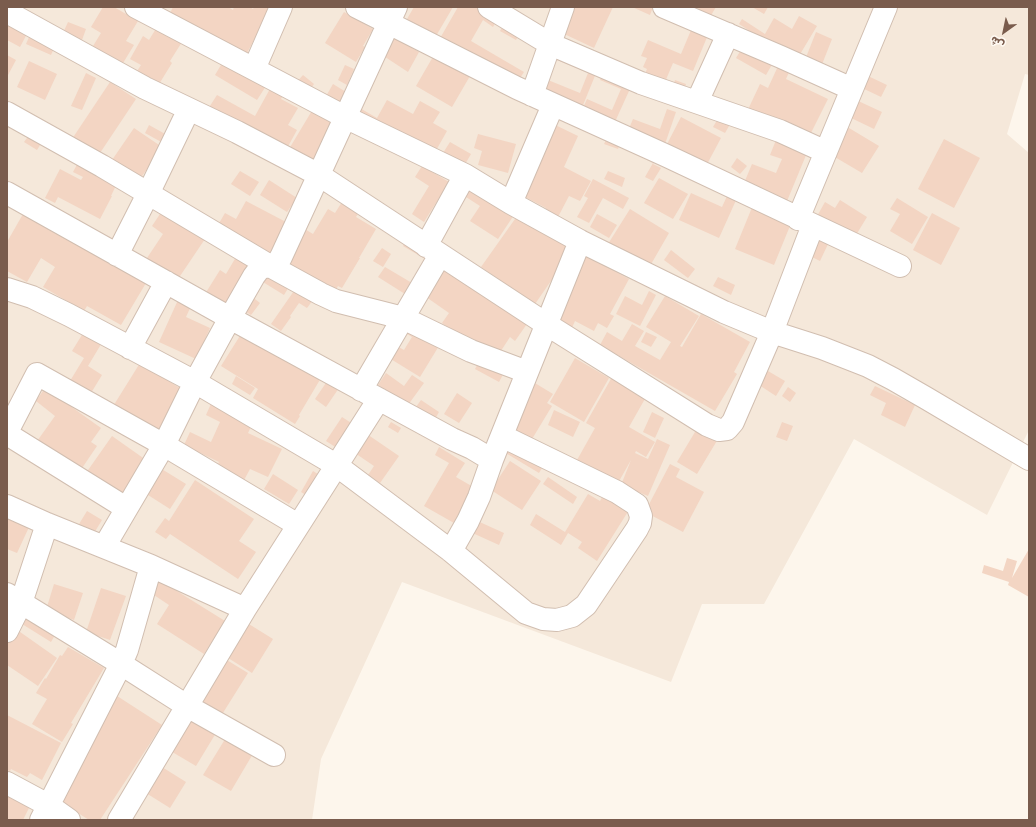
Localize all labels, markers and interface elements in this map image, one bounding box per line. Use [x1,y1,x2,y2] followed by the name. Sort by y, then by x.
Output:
[984,12,1024,52] north arrow
[988,33,1007,52] text: ش

